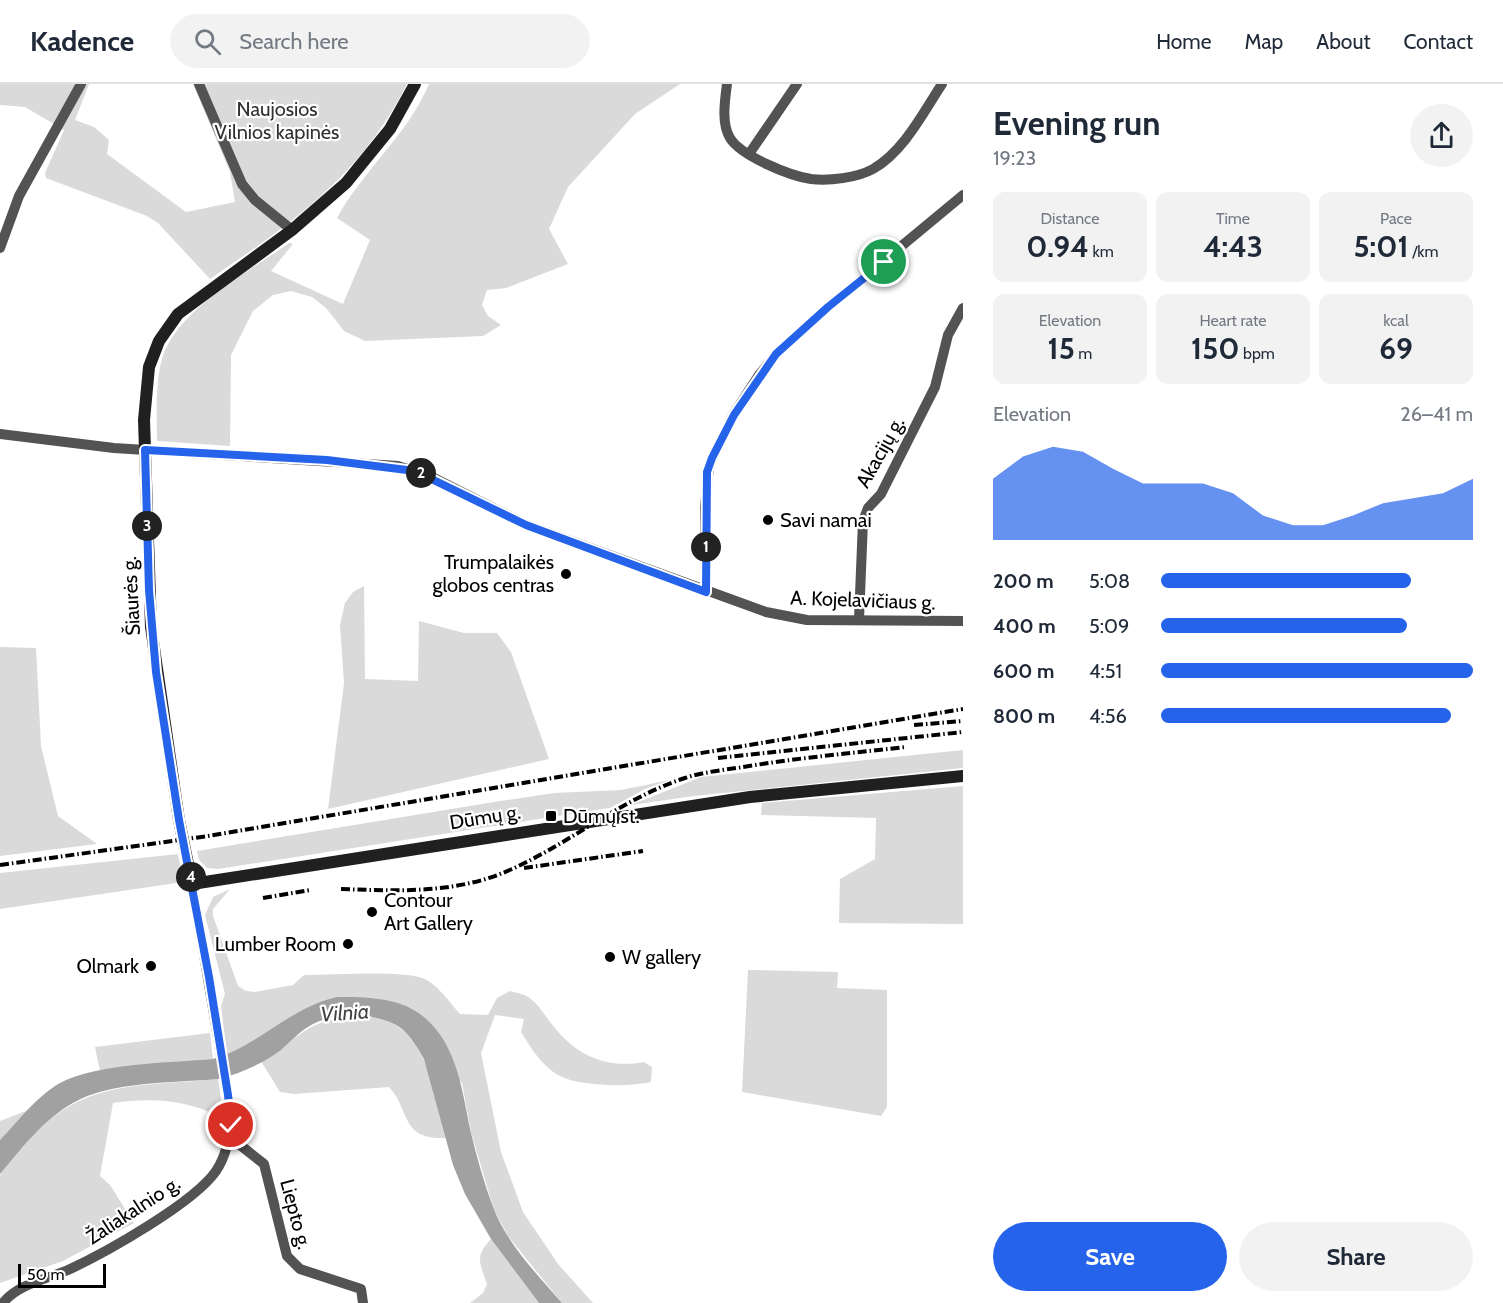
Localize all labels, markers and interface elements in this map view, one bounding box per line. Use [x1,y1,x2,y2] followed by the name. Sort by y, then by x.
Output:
[170,14,590,68] search box
[30,24,134,58] text: Kadence
[191,25,224,58] icon: search
[239,28,349,55] text: Search here
[1156,29,1212,54] text: Home
[1245,29,1283,54] text: Map
[1316,29,1370,54] text: About
[1403,29,1473,54] text: Contact
[215,97,339,144] park label: Naujosios Vilnios kapinės
[993,103,1160,143] text: Evening run
[1410,104,1473,167] button: share
[993,146,1036,170] text: 19:23
[1041,209,1099,228] text: Distance
[1216,209,1250,228] text: Time
[1380,209,1412,228] text: Pace
[1026,228,1089,265] text: 0.94
[1203,228,1263,265] text: 4:43
[1354,228,1409,265] text: 5:01
[858,236,909,287] pin
[1089,242,1114,261] text: km
[1409,242,1439,261] text: /km
[867,245,900,278] icon: arrive
[1039,311,1101,330] text: Elevation
[1200,311,1266,330] text: Heart rate
[1383,311,1409,330] text: kcal
[1048,330,1075,367] text: 15
[1191,330,1239,367] text: 150
[1379,330,1413,367] text: 69
[1075,344,1092,363] text: m
[1239,344,1275,363] text: bpm
[993,402,1071,426] text: Elevation
[1400,402,1473,426] text: 26–41 m
[851,412,909,492] street label: Akacijų g.
[406,458,436,488] pin: 2
[417,463,425,482] text: 2
[780,508,872,532] place label: Savi namai
[132,511,162,541] pin: 3
[761,513,775,527] marker: Savi namai
[143,516,151,535] text: 3
[691,532,721,562] pin: 1
[703,537,709,556] text: 1
[433,550,554,597] place label: Trumpalaikės globos centras
[117,556,145,636] street label: Šiaurės g.
[559,567,573,581] marker: Trumpalaikės globos centras
[993,569,1054,593] text: 200 m
[1089,569,1130,593] text: 5:08
[790,585,936,615] street label: A. Kojelavičiaus g.
[993,614,1056,638] text: 400 m
[1089,614,1129,638] text: 5:09
[993,659,1054,683] text: 600 m
[1089,659,1122,683] text: 4:51
[993,704,1055,728] text: 800 m
[1089,704,1127,728] text: 4:56
[448,800,522,834] street label: Dūmų g.
[563,804,640,828] place label: Dūmų st.
[544,809,558,823] marker: Dūmų st.
[176,862,206,892] pin: 4
[186,867,196,886] text: 4
[384,888,473,935] place label: Contour Art Gallery
[365,905,379,919] marker: Contour Art Gallery
[215,932,336,956] place label: Lumber Room
[341,937,355,951] marker: Lumber Room
[622,945,701,969] place label: W gallery
[603,950,617,964] marker: W gallery
[77,954,139,978] place label: Olmark
[144,959,158,973] marker: Olmark
[320,998,370,1027] water label: Vilnia
[205,1099,256,1150] pin
[214,1108,247,1141] icon: check
[82,1171,184,1249] street label: Žaliakalnio g.
[275,1176,317,1252] street label: Liepto g.
[993,1222,1227,1291] button: Save
[1239,1222,1473,1291] button: Share
[18,1261,106,1288] scale bar
[27,1265,64,1284] text: 50 m

